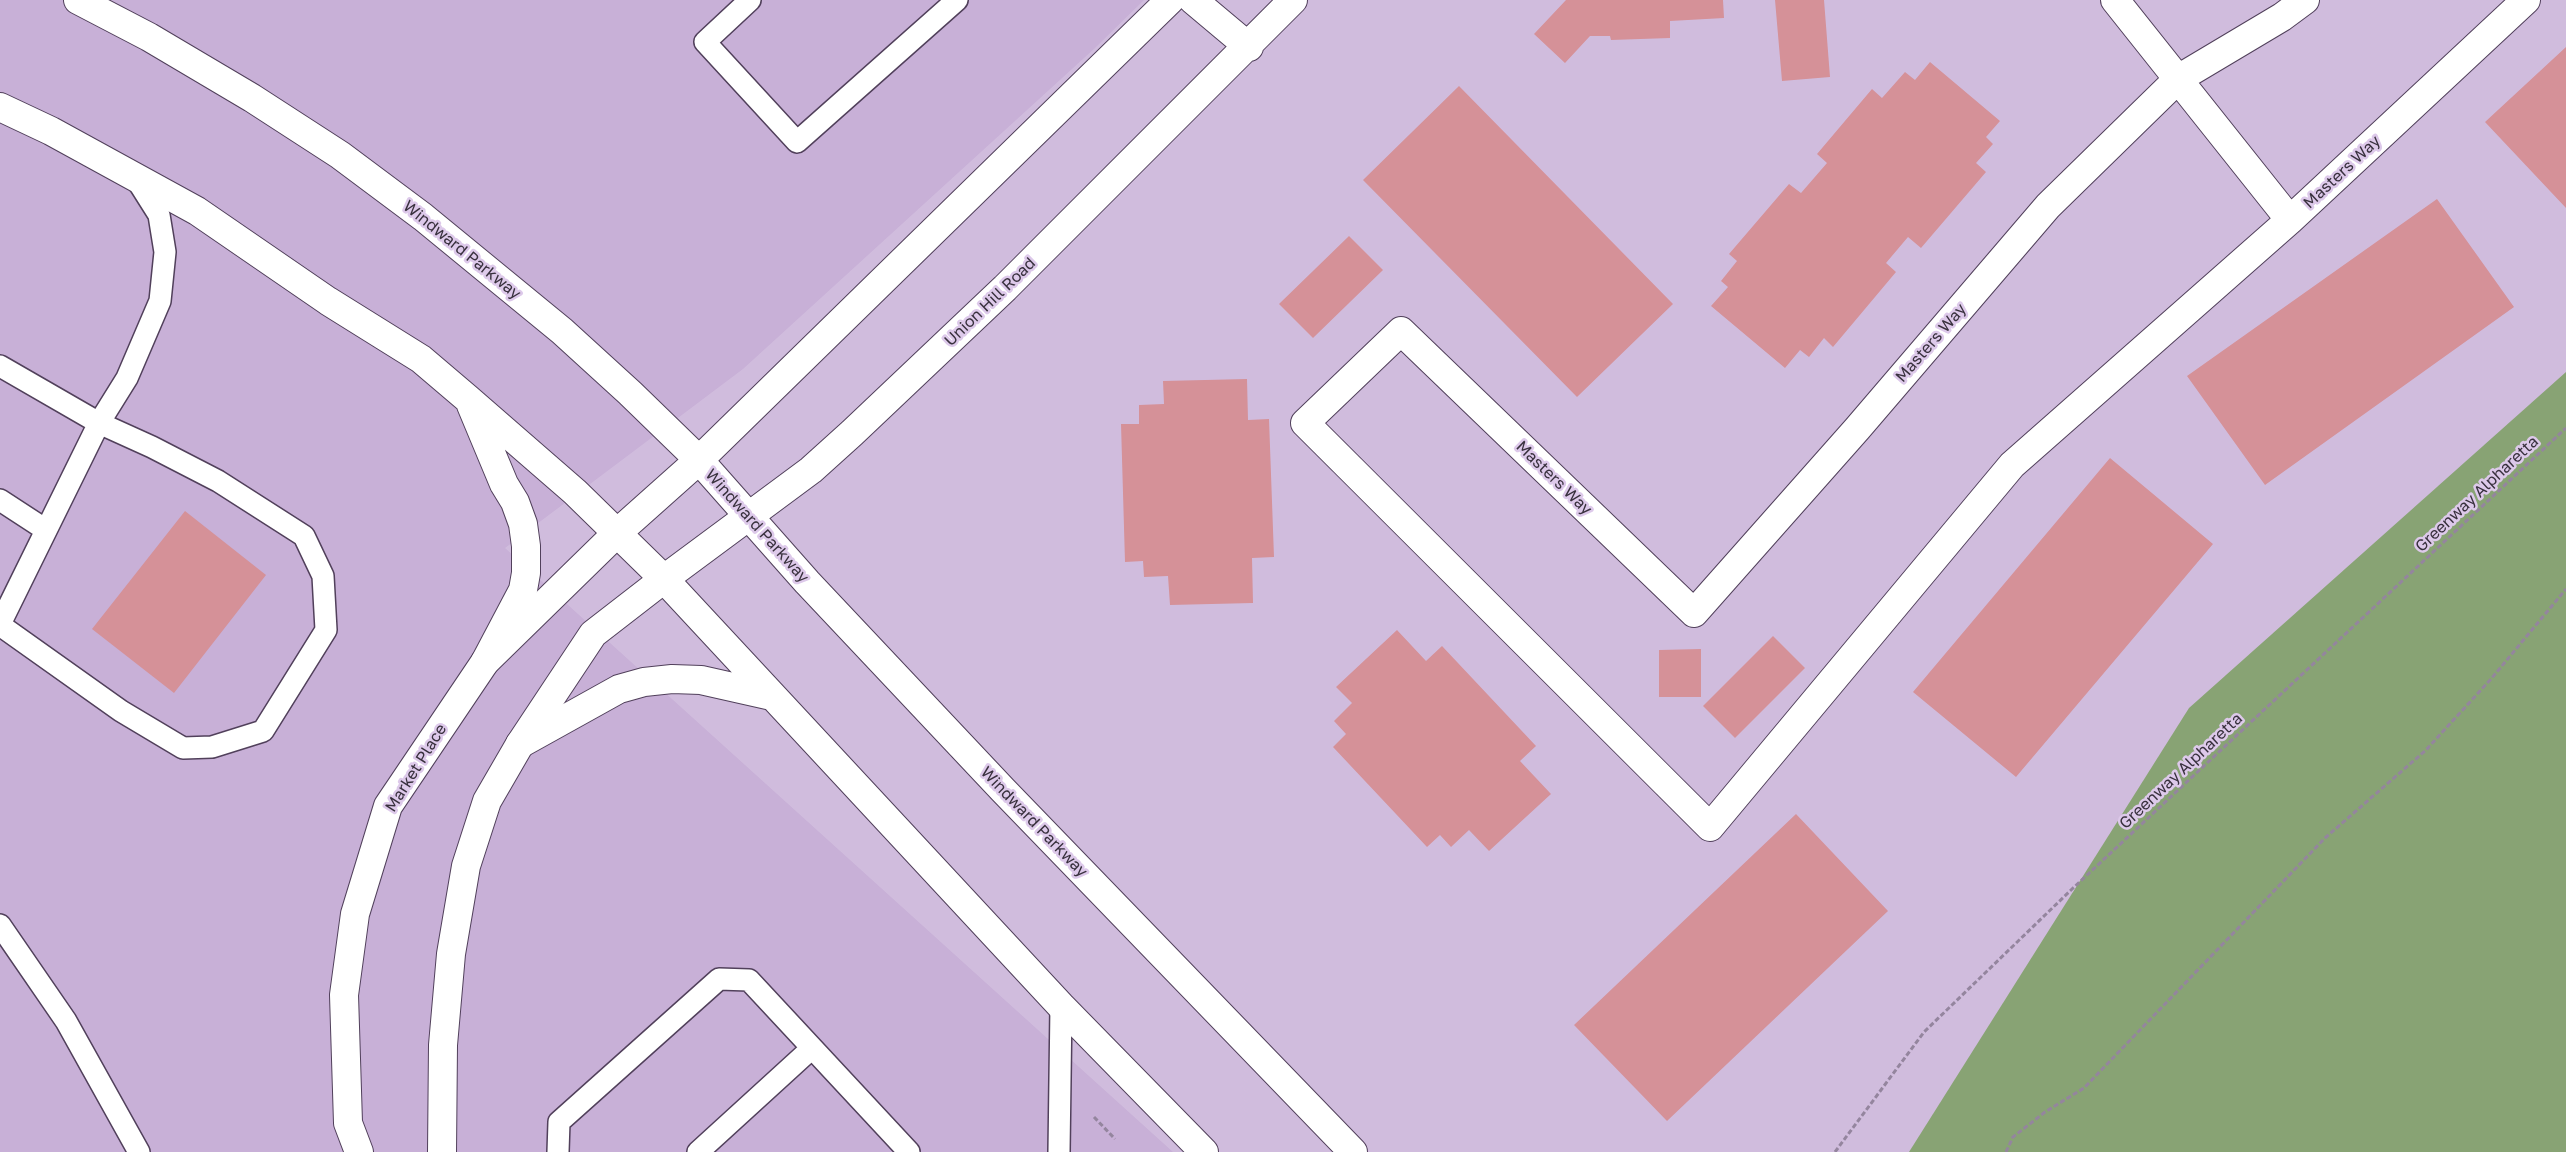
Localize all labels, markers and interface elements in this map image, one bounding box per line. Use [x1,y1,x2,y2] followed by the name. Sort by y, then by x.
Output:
[2300,132,2384,212] street label: Masters Way
[399,197,525,303] street label: Windward Parkway
[940,254,1040,350] street label: Union Hill Road
[1892,300,1970,386] street label: Masters Way
[2412,432,2542,556] street label: Greenway Alpharetta
[1512,437,1596,519] street label: Masters Way
[701,465,813,587] street label: Windward Parkway
[2116,709,2246,833] street label: Greenway Alpharetta
[381,720,451,816] street label: Market Place
[976,763,1092,881] street label: Windward Parkway

